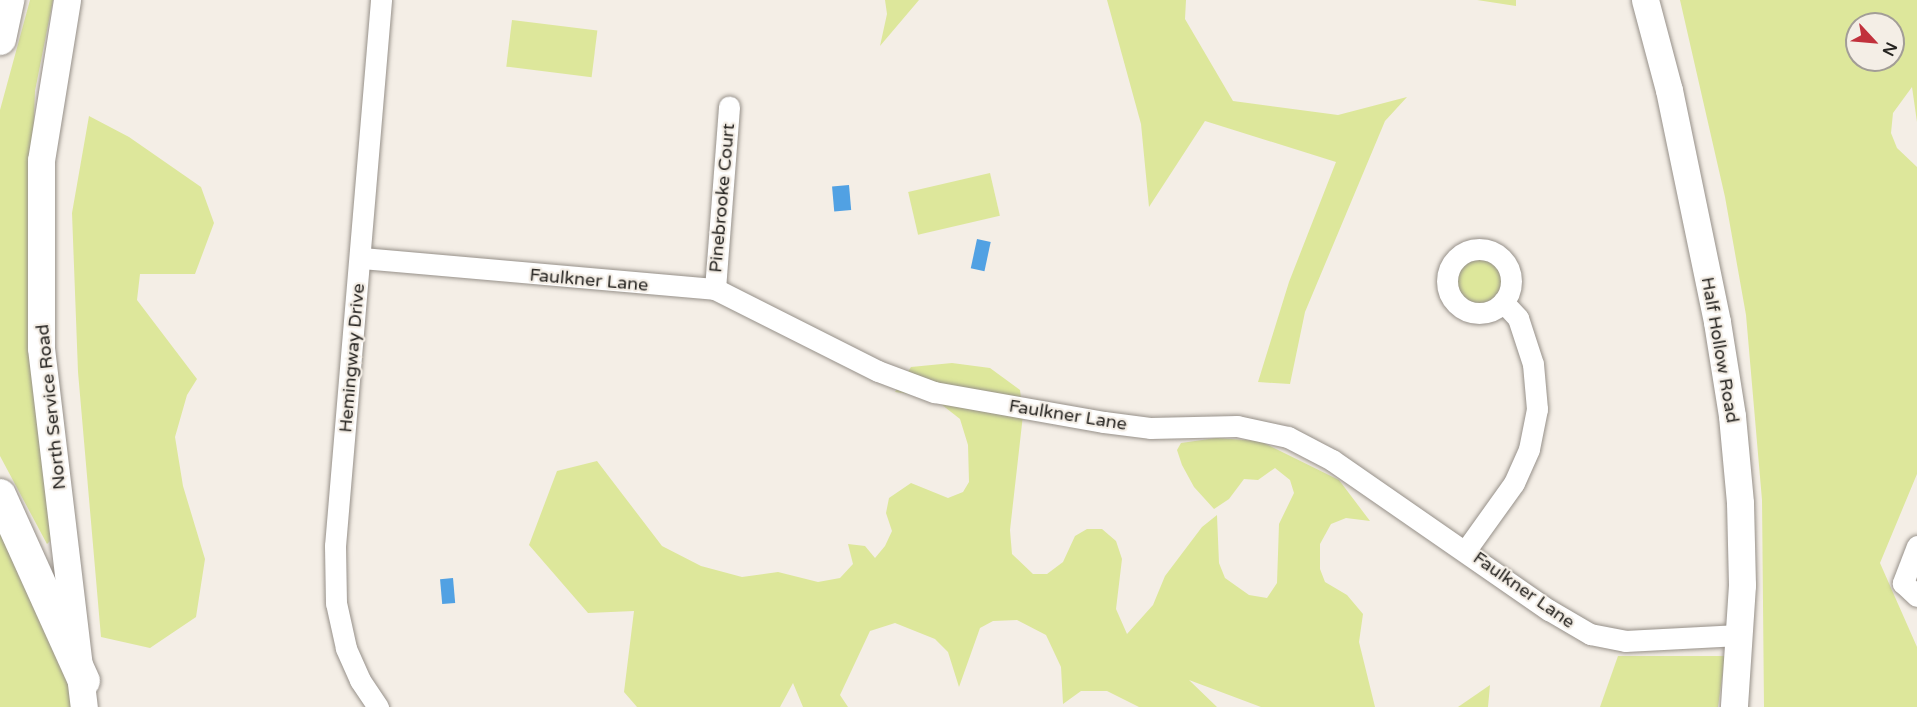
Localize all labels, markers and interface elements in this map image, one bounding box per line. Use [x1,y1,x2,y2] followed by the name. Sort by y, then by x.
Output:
[1845,12,1905,72] north arrow
[1878,39,1901,59] text: N
[705,122,739,274] street label: Pinebrooke Court
[529,264,649,296] street label: Faulkner Lane
[1697,275,1743,425] street label: Half Hollow Road
[335,283,369,433] street label: Hemingway Drive
[32,323,70,491] street label: North Service Road
[1007,395,1129,435] street label: Faulkner Lane
[1469,547,1579,633] street label: Faulkner Lane

